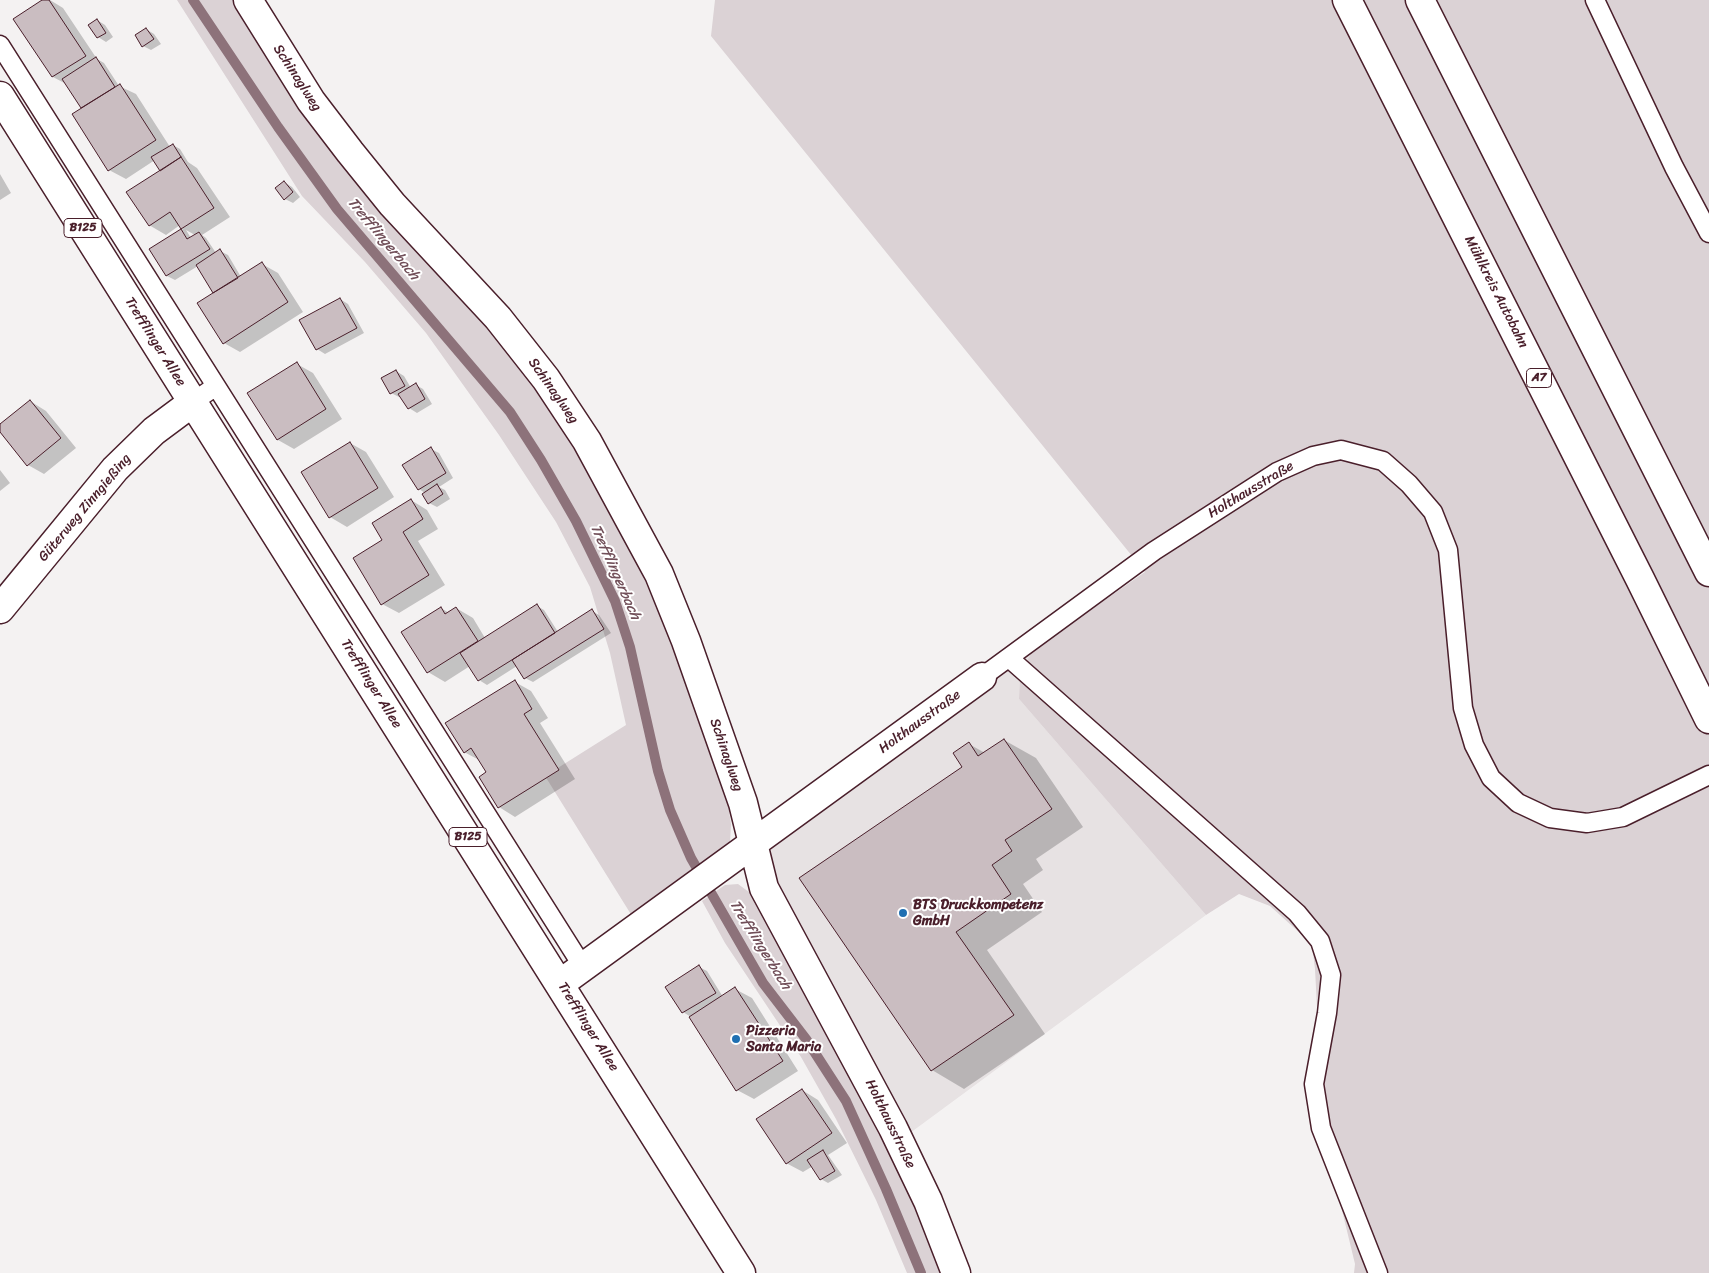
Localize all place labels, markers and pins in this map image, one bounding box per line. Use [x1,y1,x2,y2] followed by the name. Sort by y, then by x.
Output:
[913,897,1043,930] place label: BTS Druckkompetenz GmbH
[897,907,909,919] marker: BTS Druckkompetenz GmbH
[746,1023,821,1056] place label: Pizzeria Santa Maria
[730,1033,742,1045] marker: Pizzeria Santa Maria

